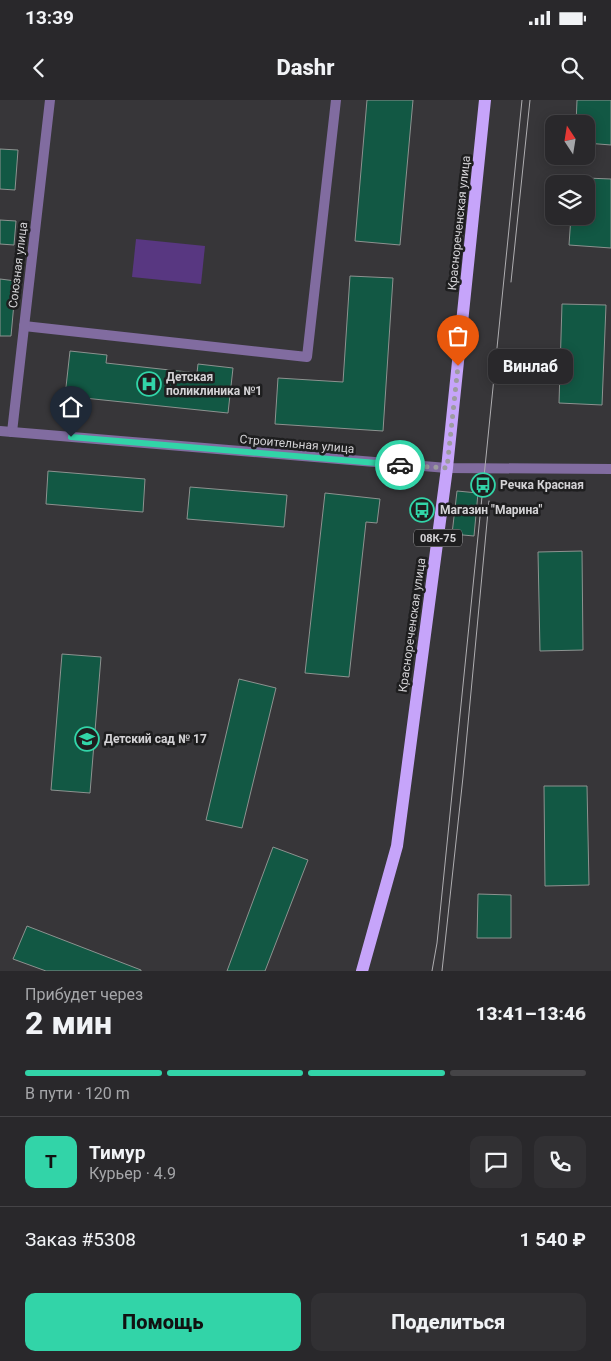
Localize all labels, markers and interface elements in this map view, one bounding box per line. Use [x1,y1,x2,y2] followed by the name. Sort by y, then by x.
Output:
[25,6,74,29] text: 13:39
[25,54,53,82] icon: back
[558,54,586,82] icon: search
[277,55,334,80] text: Dashr
[545,115,595,165] north arrow
[545,115,595,225] map controls
[445,155,473,291] street label: Краснореченская улица
[545,175,595,225] button: layers
[6,221,30,309] street label: Союзная улица
[437,315,479,366] pin
[444,322,472,350] icon: bag
[488,348,573,384] callout: Винлаб
[503,357,558,376] text: Винлаб
[166,370,262,398] place label: Детская поликлиника №1
[136,371,162,397] hospital icon: Детская поликлиника №1
[50,386,92,437] pin
[57,393,85,421] icon: home
[239,432,355,456] street label: Строительная улица
[375,440,425,490] courier
[386,451,414,479] icon: car
[470,472,496,498] bus stop icon: Речка Красная
[500,478,584,492] place label: Речка Красная
[409,497,435,523] bus stop icon: Магазин "Марина"
[440,503,542,517] place label: Магазин "Марина"
[414,529,462,546] road number: 08К-75
[396,557,428,693] street label: Краснореченская улица
[74,726,100,752] school or university icon: Детский сад № 17
[104,732,207,746] place label: Детский сад № 17
[25,985,143,1004] text: Прибудет через
[475,1002,586,1025] text: 13:41–13:46
[25,1004,112,1042] text: 2 мин
[25,1084,130,1103] text: В пути · 120 m
[470,1136,522,1188] button: chat
[534,1136,586,1188] button: phone
[89,1141,145,1164] text: Тимур
[45,1150,57,1173] text: Т
[89,1164,176,1183] text: Курьер · 4.9
[25,1228,136,1251] text: Заказ #5308
[520,1228,586,1251] text: 1 540 ₽
[25,1293,301,1351] button: Помощь
[311,1293,586,1351] button: Поделиться

